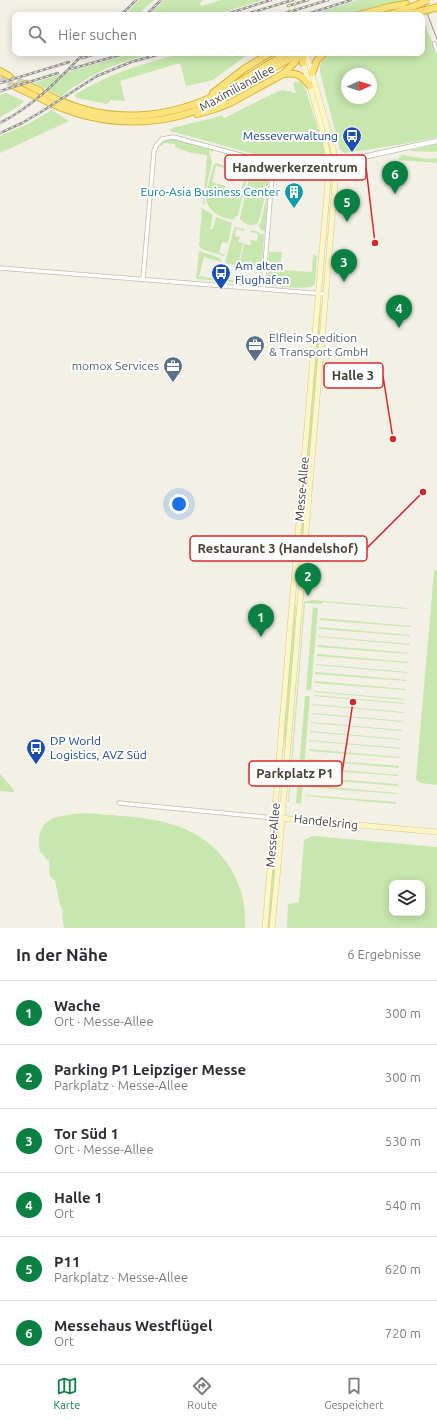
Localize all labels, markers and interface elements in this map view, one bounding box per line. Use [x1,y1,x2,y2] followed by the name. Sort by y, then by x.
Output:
[12,12,425,56] search box
[26,23,48,45] icon: search
[58,26,137,43] text: Hier suchen
[197,62,276,114] street label: Maximilianallee
[341,68,377,104] north arrow
[341,125,363,153] bus stop icon: Messeverwaltung
[243,129,338,142] place label: Messeverwaltung
[225,155,366,180] callout: Handwerkerzentrum
[232,160,358,174] text: Handwerkerzentrum
[382,161,408,194] pin: 6
[283,181,305,209] building icon: Euro-Asia Business Center
[141,185,280,198] place label: Euro-Asia Business Center
[334,189,360,222] pin: 5
[331,249,357,282] pin: 3
[235,259,289,286] place label: Am alten Flughafen
[210,262,232,290] bus stop icon: Am alten Flughafen
[386,295,412,328] pin: 4
[269,331,368,358] place label: Elflein Spedition & Transport GmbH
[244,334,266,362] office icon: Elflein Spedition & Transport GmbH
[162,355,184,383] office icon: momox Services
[72,359,159,372] place label: momox Services
[324,363,383,388] callout: Halle 3
[332,368,374,382] text: Halle 3
[292,456,311,522] street label: Messe-Allee
[169,494,189,514] your location
[190,536,367,561] callout: Restaurant 3 (Handelshof)
[198,541,358,556] text: Restaurant 3 (Handelshof)
[295,563,321,596] pin: 2
[248,604,274,637] pin: 1
[50,734,147,761] place label: DP World Logistics, AVZ Süd
[25,737,47,765] bus stop icon: DP World Logistics, AVZ Süd
[249,761,342,786] callout: Parkplatz P1
[256,766,334,780] text: Parkplatz P1
[263,802,282,868] street label: Messe-Allee
[293,812,359,831] street label: Handelsring
[389,880,425,916] map controls
[389,880,425,916] button: layers
[16,945,108,964] text: In der Nähe
[347,947,421,961] text: 6 Ergebnisse
[54,997,101,1014] text: Wache
[25,1006,33,1020] text: 1
[385,1006,421,1020] text: 300 m
[54,1014,154,1028] text: Ort · Messe-Allee
[54,1061,246,1078] text: Parking P1 Leipziger Messe
[25,1070,33,1084] text: 2
[385,1070,421,1084] text: 300 m
[54,1078,188,1092] text: Parkplatz · Messe-Allee
[54,1125,119,1142] text: Tor Süd 1
[25,1134,33,1148] text: 3
[385,1134,421,1148] text: 530 m
[54,1142,154,1156] text: Ort · Messe-Allee
[54,1189,103,1206] text: Halle 1
[25,1198,33,1212] text: 4
[385,1198,421,1212] text: 540 m
[54,1206,74,1220] text: Ort
[54,1253,80,1270] text: P11
[25,1262,33,1276] text: 5
[385,1262,421,1276] text: 620 m
[54,1270,188,1284] text: Parkplatz · Messe-Allee
[54,1317,213,1334] text: Messehaus Westflügel
[25,1326,33,1340] text: 6
[385,1326,421,1340] text: 720 m
[54,1334,74,1348] text: Ort
[53,1375,80,1411] tab: Karte
[187,1375,217,1411] tab: Route
[324,1375,384,1411] tab: Gespeichert

